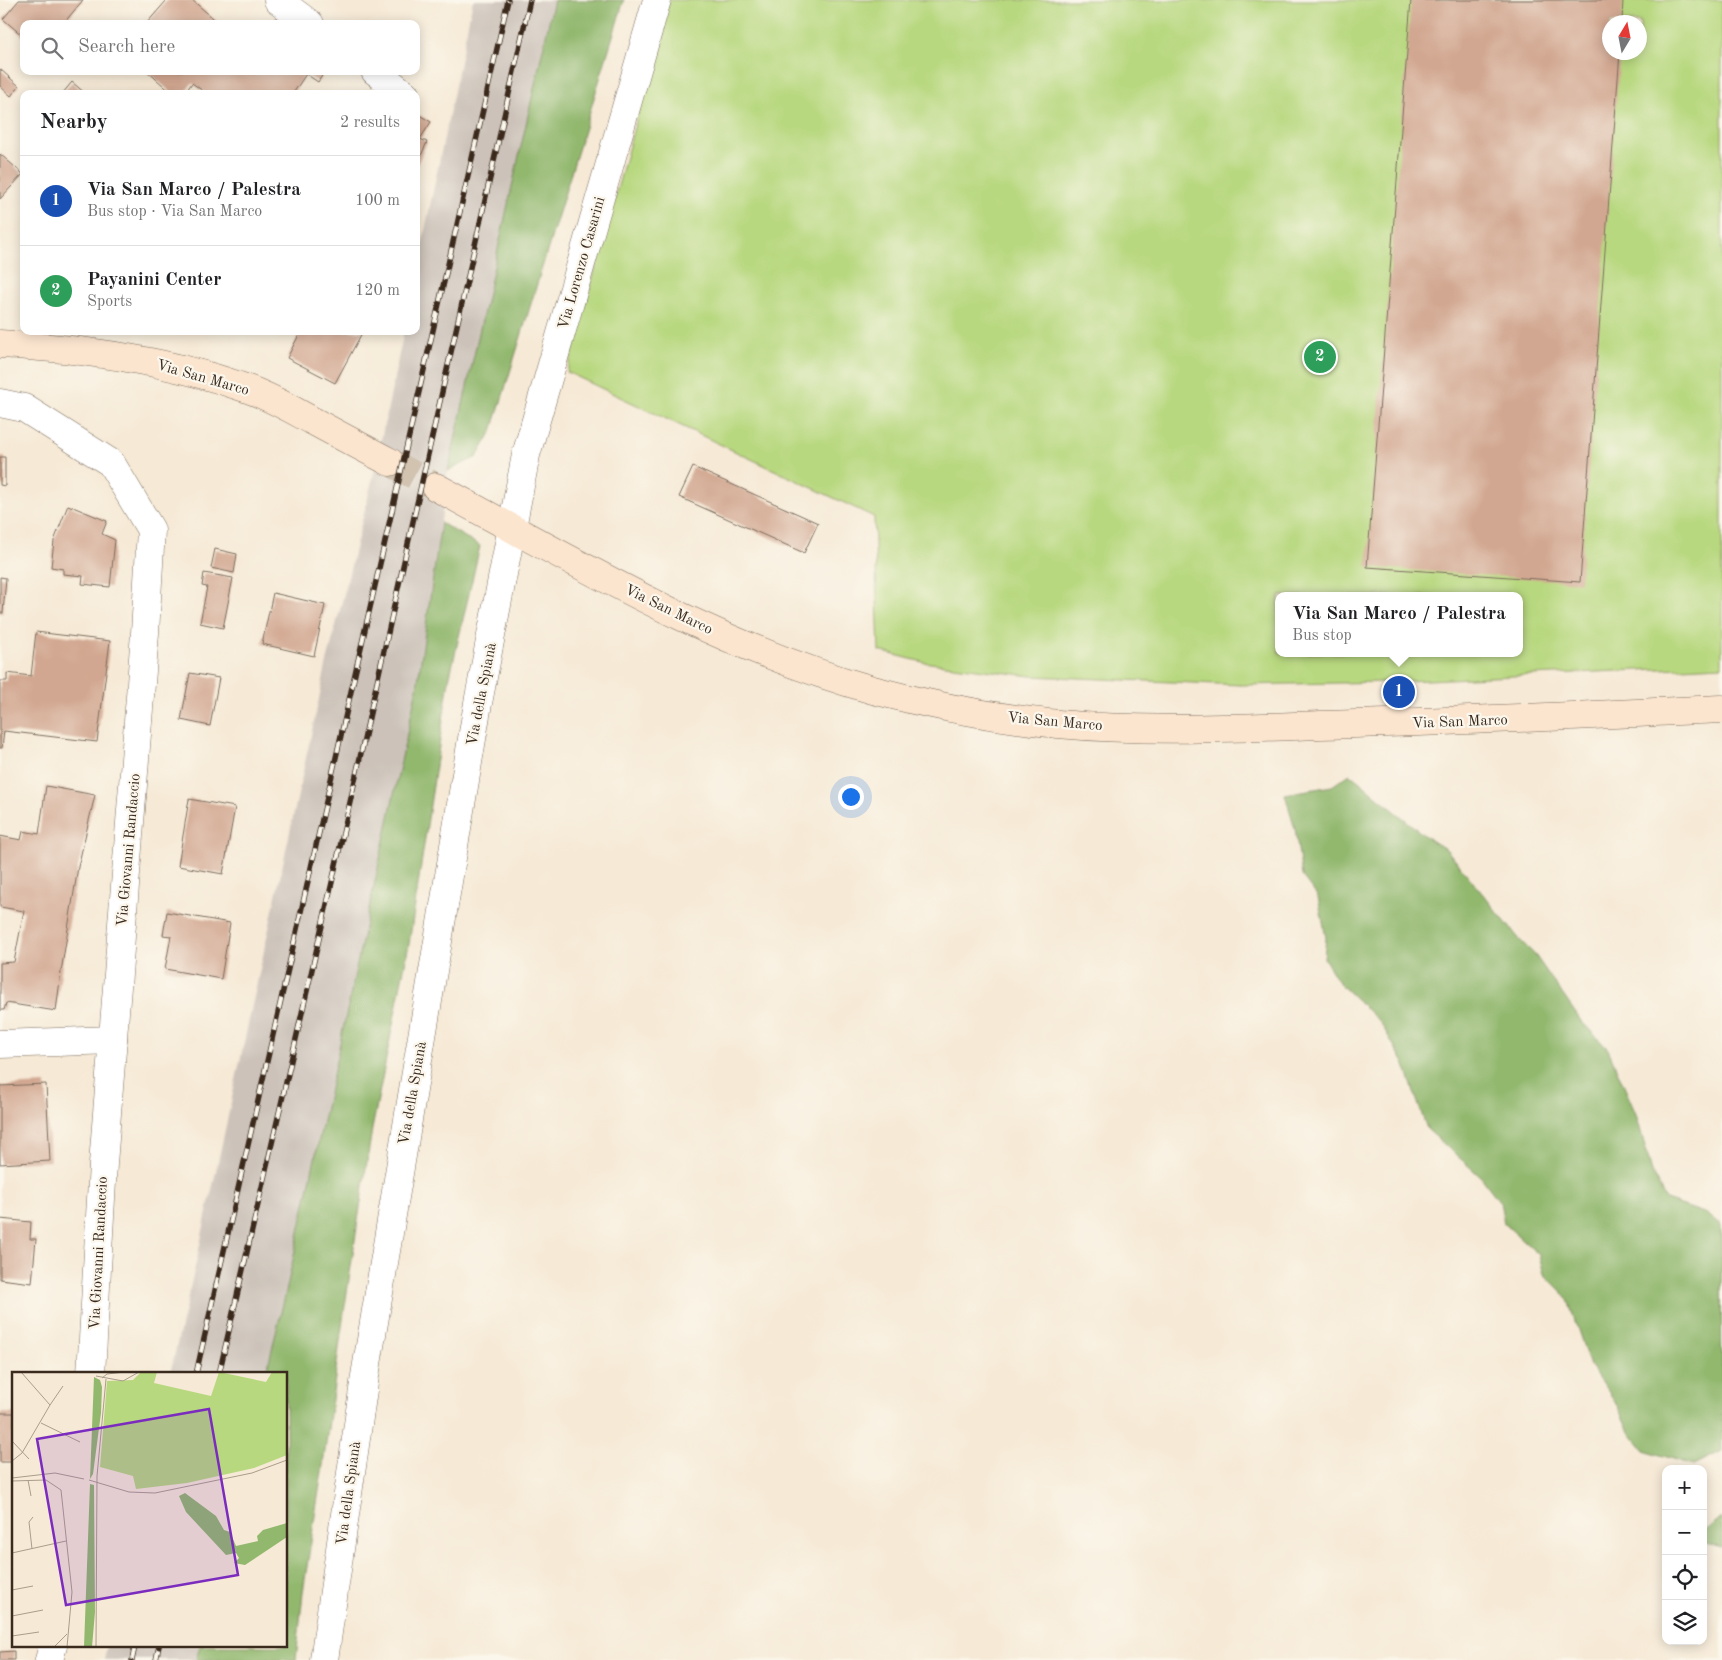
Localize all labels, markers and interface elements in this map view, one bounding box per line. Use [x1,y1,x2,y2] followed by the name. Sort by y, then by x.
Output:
[1602,15,1647,60] north arrow
[20,20,420,75] search box
[38,34,66,62] icon: search
[78,38,175,57] text: Search here
[40,112,108,133] text: Nearby
[340,115,400,131] text: 2 results
[87,181,301,200] text: Via San Marco / Palestra
[51,193,61,209] text: 1
[355,193,400,209] text: 100 m
[556,195,609,331] street label: Via Lorenzo Casarini
[87,204,262,220] text: Bus stop · Via San Marco
[87,271,221,290] text: Payanini Center
[51,283,61,299] text: 2
[355,283,400,299] text: 120 m
[87,294,132,310] text: Sports
[1304,338,1336,376] pin: 2
[155,358,251,399] street label: Via San Marco
[622,583,715,638] street label: Via San Marco
[1275,592,1523,657] popup
[1292,605,1506,624] text: Via San Marco / Palestra
[1292,628,1352,644] text: Bus stop
[465,641,500,747] street label: Via della Spianà
[1383,673,1415,711] pin: 1
[1007,711,1103,734] street label: Via San Marco
[1412,713,1508,732] street label: Via San Marco
[115,773,144,927] street label: Via Giovanni Randaccio
[838,784,864,810] your location
[397,1040,430,1146] street label: Via della Spianà
[88,1176,111,1330] street label: Via Giovanni Randaccio
[12,1372,288,1648] inset map
[335,1440,364,1546] street label: Via della Spianà
[1662,1465,1707,1645] map controls
[1662,1465,1707,1510] button: +
[1662,1510,1707,1555] button: −
[1662,1555,1707,1600] button: locate
[1662,1600,1707,1645] button: layers

